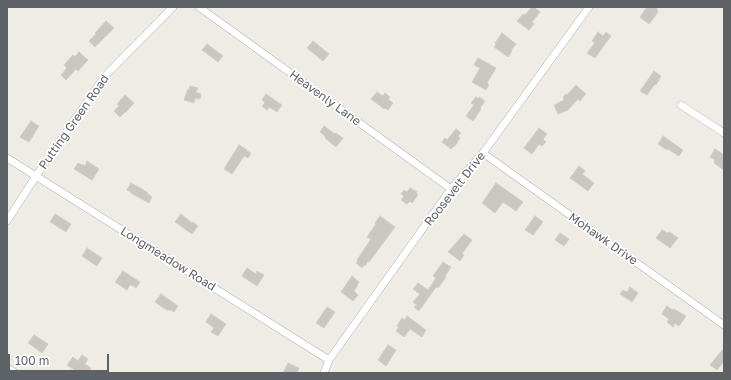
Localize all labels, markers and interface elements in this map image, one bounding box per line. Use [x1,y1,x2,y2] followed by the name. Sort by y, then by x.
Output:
[286,67,364,129] street label: Heavenly Lane
[36,72,112,172] street label: Putting Green Road
[422,149,488,229] street label: Roosevelt Drive
[566,210,640,268] street label: Mohawk Drive
[118,224,218,294] street label: Longmeadow Road
[10,346,111,372] scale bar
[15,353,49,368] text: 100 m

